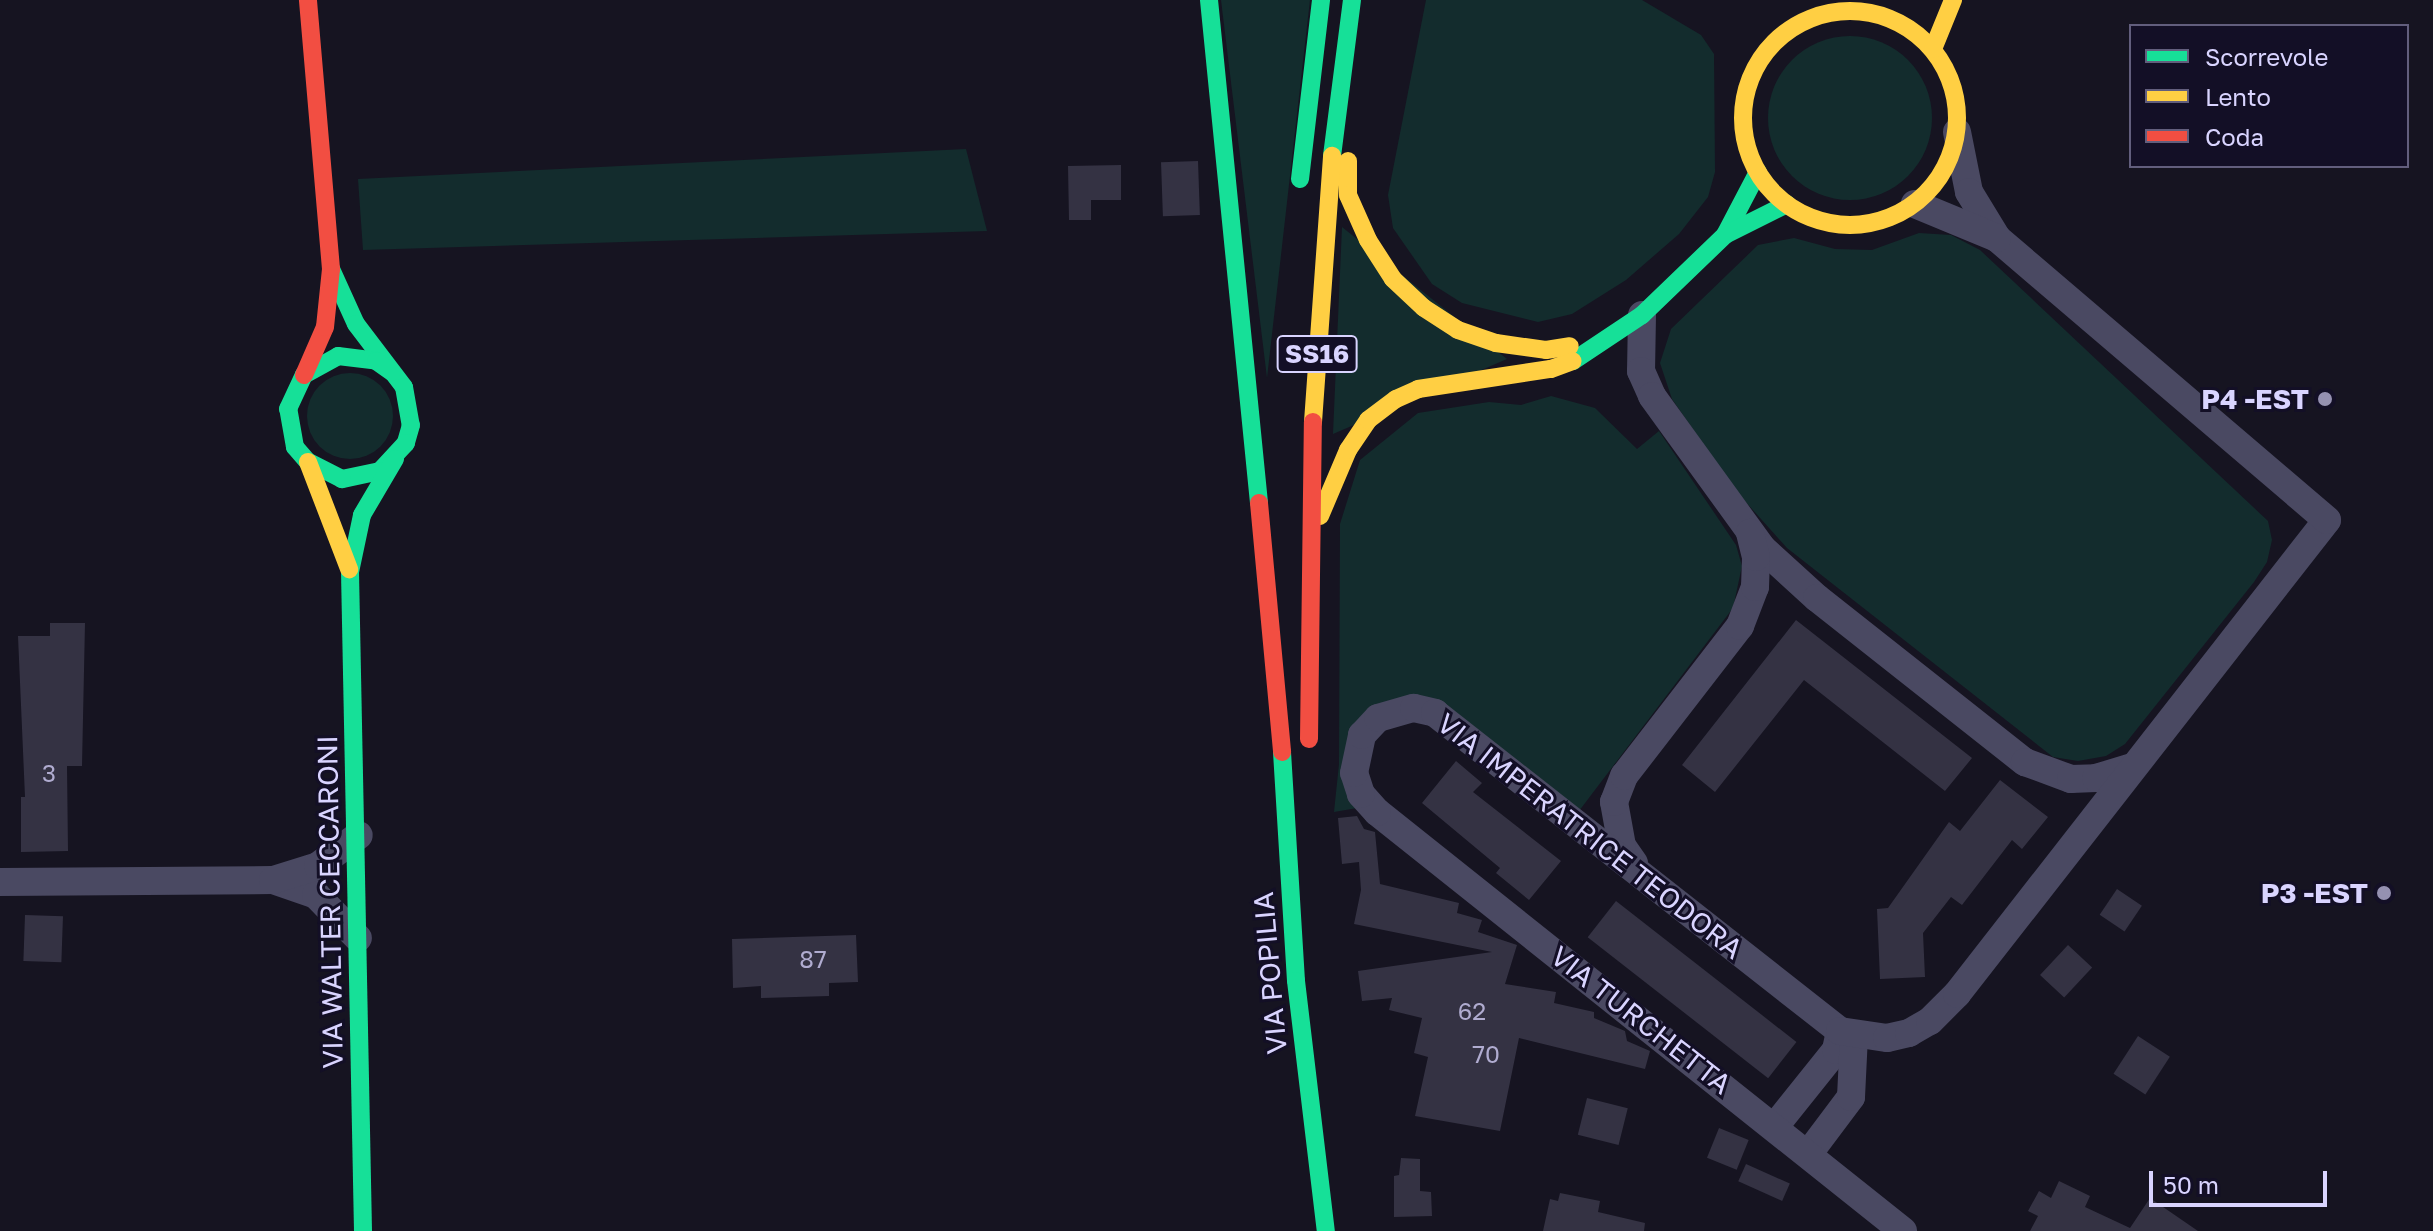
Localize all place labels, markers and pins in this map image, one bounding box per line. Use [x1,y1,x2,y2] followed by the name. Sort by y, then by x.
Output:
[2201,382,2309,416] place label: P4 -EST
[2316,390,2334,408] marker: P4 -EST
[2261,876,2368,910] place label: P3 -EST
[2375,884,2393,902] marker: P3 -EST

